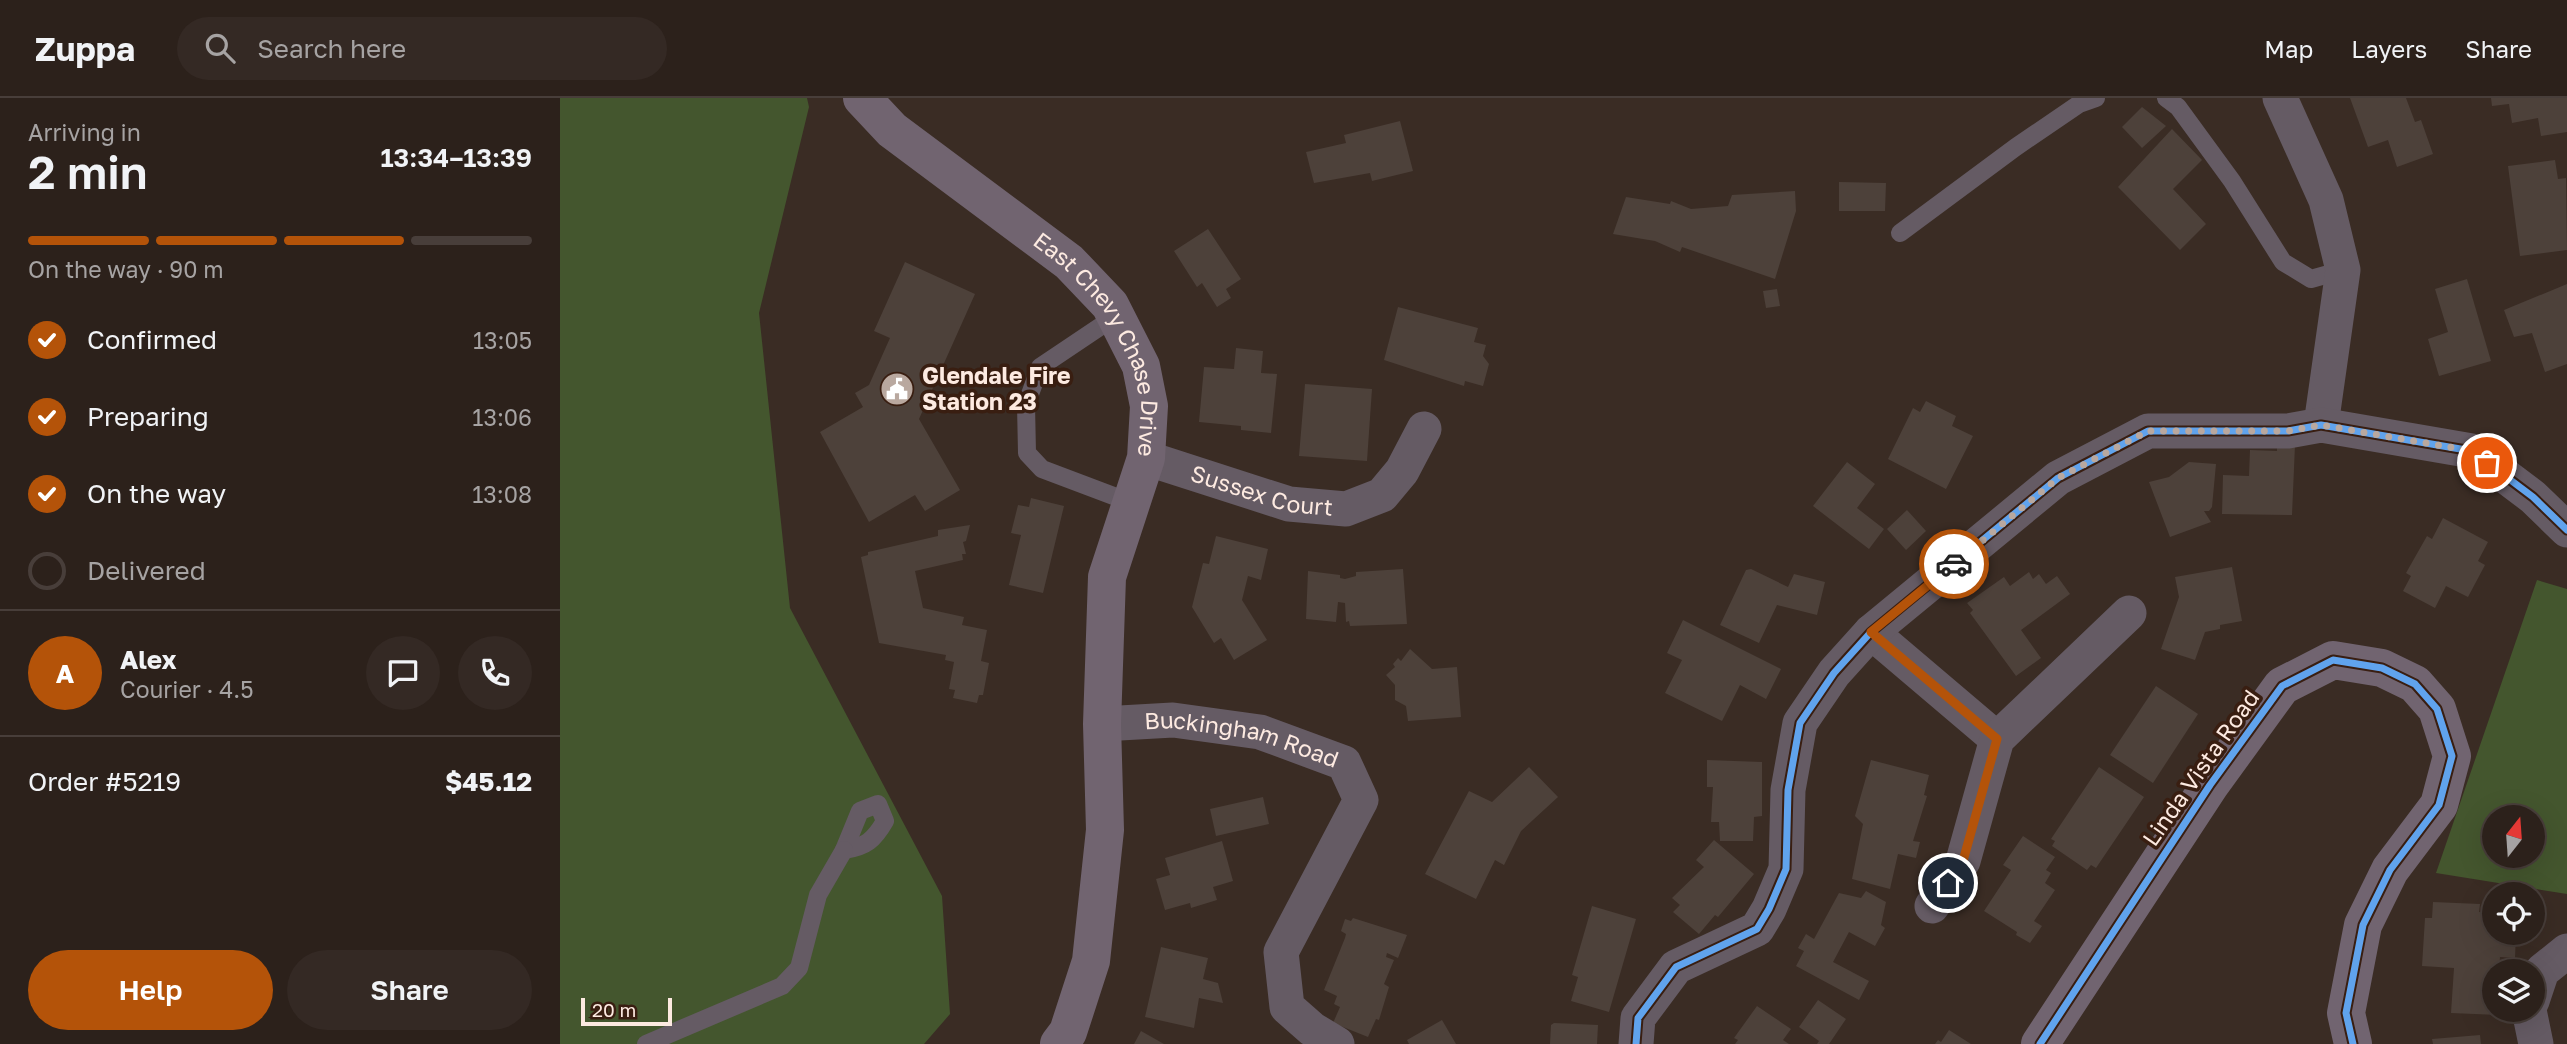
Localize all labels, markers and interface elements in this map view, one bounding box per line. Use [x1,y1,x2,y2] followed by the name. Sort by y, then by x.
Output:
[177,17,667,80] search box
[35,29,135,68] text: Zuppa
[201,29,239,67] icon: search
[257,33,406,64] text: Search here
[2264,34,2313,63] text: Map
[2351,34,2427,63] text: Layers
[2465,34,2532,63] text: Share
[28,118,141,146] text: Arriving in
[381,142,532,173] text: 13:34–13:39
[28,144,148,199] text: 2 min
[1029,226,1164,457] street label: East Chevy Chase Drive
[28,255,224,283] text: On the way · 90 m
[28,321,66,359] icon: check
[87,324,217,355] text: Confirmed
[473,326,532,354] text: 13:05
[922,361,1071,415] place label: Glendale Fire Station 23
[878,370,916,408] public building icon: Glendale Fire Station 23
[28,398,66,436] icon: check
[87,401,209,432] text: Preparing
[472,403,532,431] text: 13:06
[2457,433,2517,493] pin
[2468,444,2506,482] icon: bag
[1188,458,1334,521] street label: Sussex Court
[28,475,66,513] icon: check
[87,478,226,509] text: On the way
[472,480,532,508] text: 13:08
[1919,529,1989,599] courier
[1935,545,1973,583] icon: car
[87,555,206,586] text: Delivered
[366,636,440,710] button: chat
[458,636,532,710] button: phone
[120,644,177,675] text: Alex
[56,658,74,689] text: A
[120,675,253,703] text: Courier · 4.5
[2136,684,2265,851] street label: Linda Vista Road
[1144,705,1343,773] street label: Buckingham Road
[28,766,181,797] text: Order #5219
[445,766,532,797] text: $45.12
[2482,805,2544,868] north arrow
[2482,805,2545,1022] map controls
[1918,853,1978,913] pin
[1929,864,1967,902] icon: home
[2482,882,2545,945] button: locate
[28,950,273,1030] button: Help
[287,950,532,1030] button: Share
[2482,959,2545,1022] button: layers
[581,995,672,1027] scale bar
[592,998,636,1021] text: 20 m

